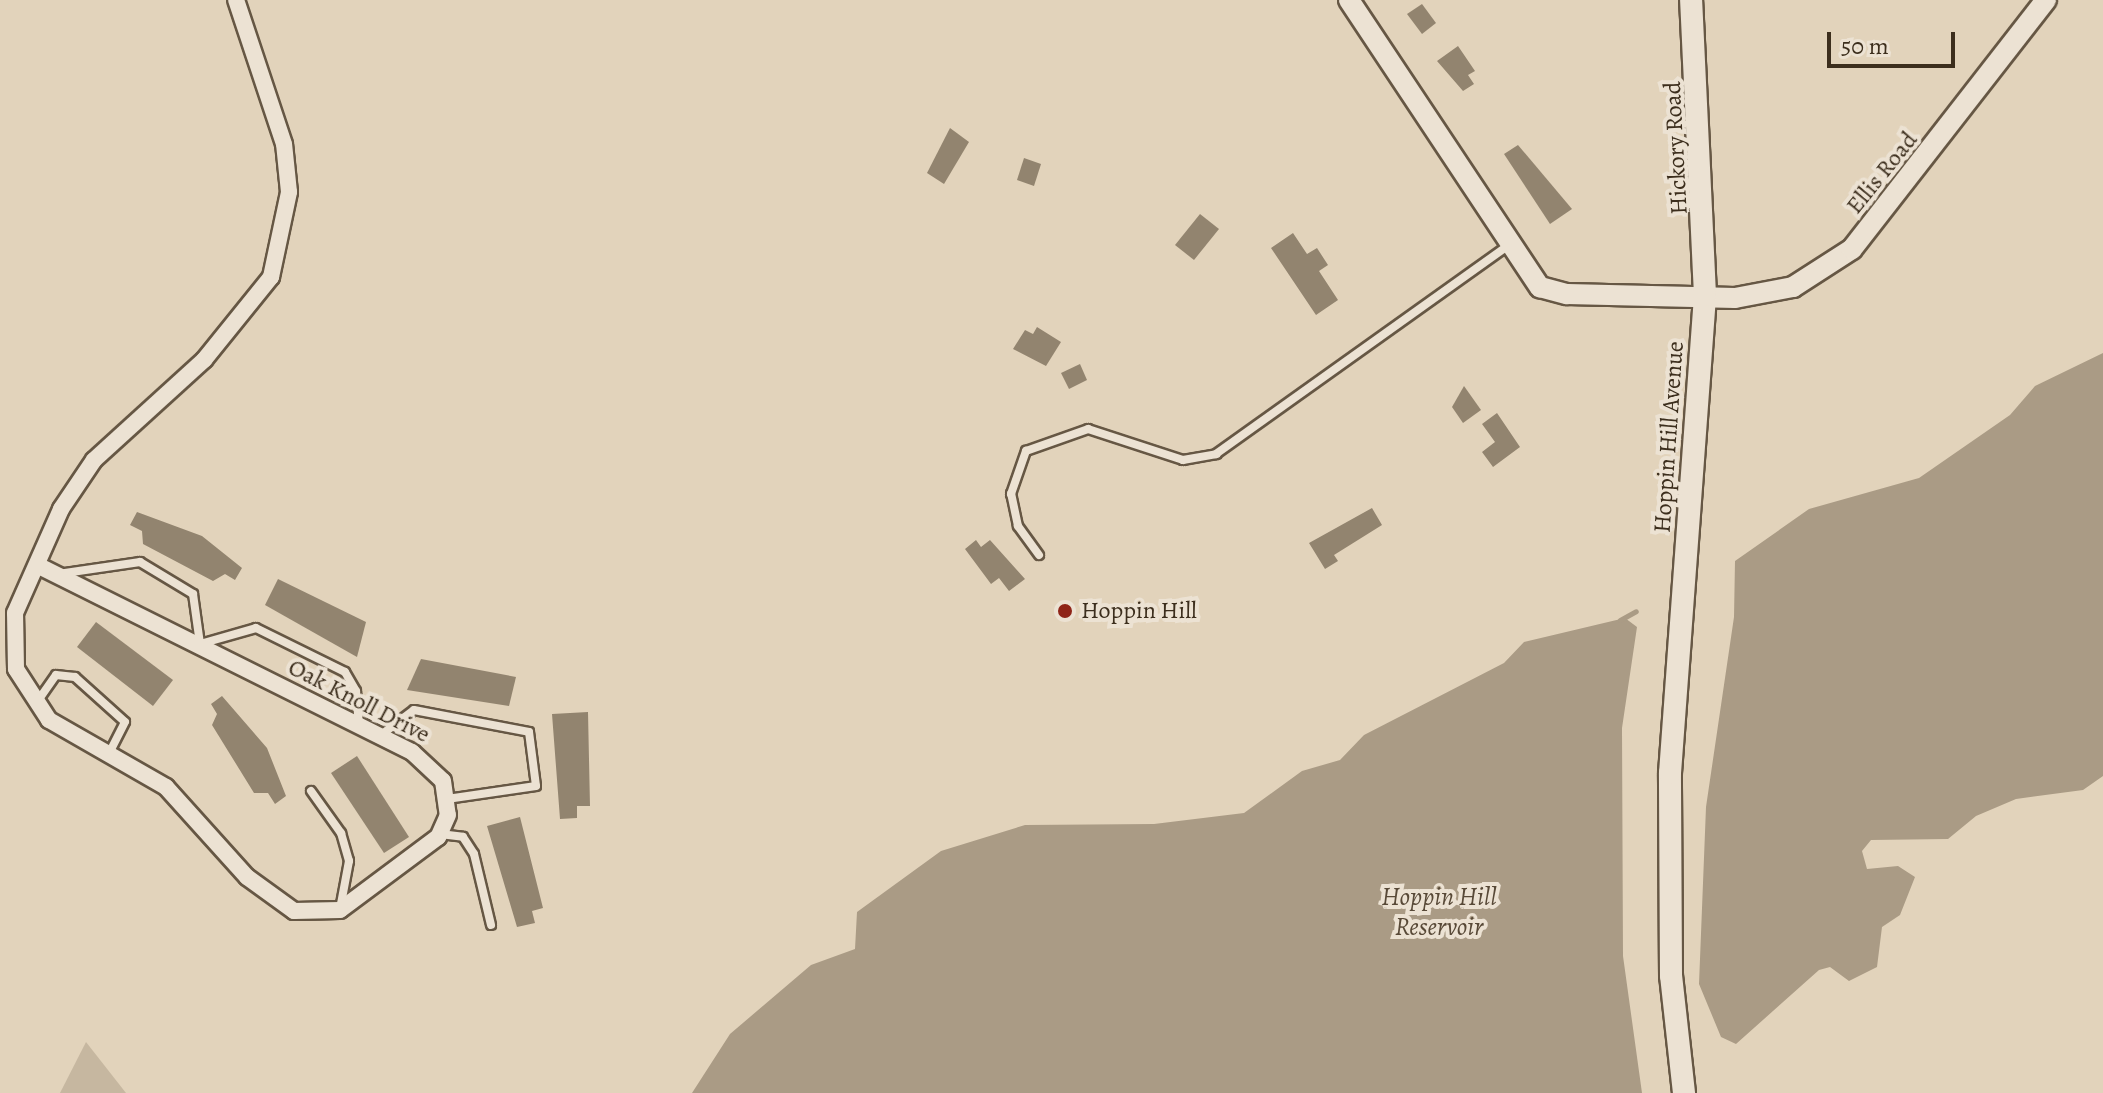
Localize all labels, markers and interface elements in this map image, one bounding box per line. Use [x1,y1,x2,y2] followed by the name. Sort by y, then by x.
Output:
[1831,16,1959,66] scale bar
[1841,30,1889,62] text: 50 m
[1658,81,1694,215] street label: Hickory Road
[1840,126,1924,220] street label: Ellis Road
[1648,340,1690,534] street label: Hoppin Hill Avenue
[1081,597,1197,625] place label: Hoppin Hill
[1056,602,1074,620] marker: Hoppin Hill
[283,653,435,749] street label: Oak Knoll Drive
[1381,881,1497,942] water label: Hoppin Hill Reservoir

